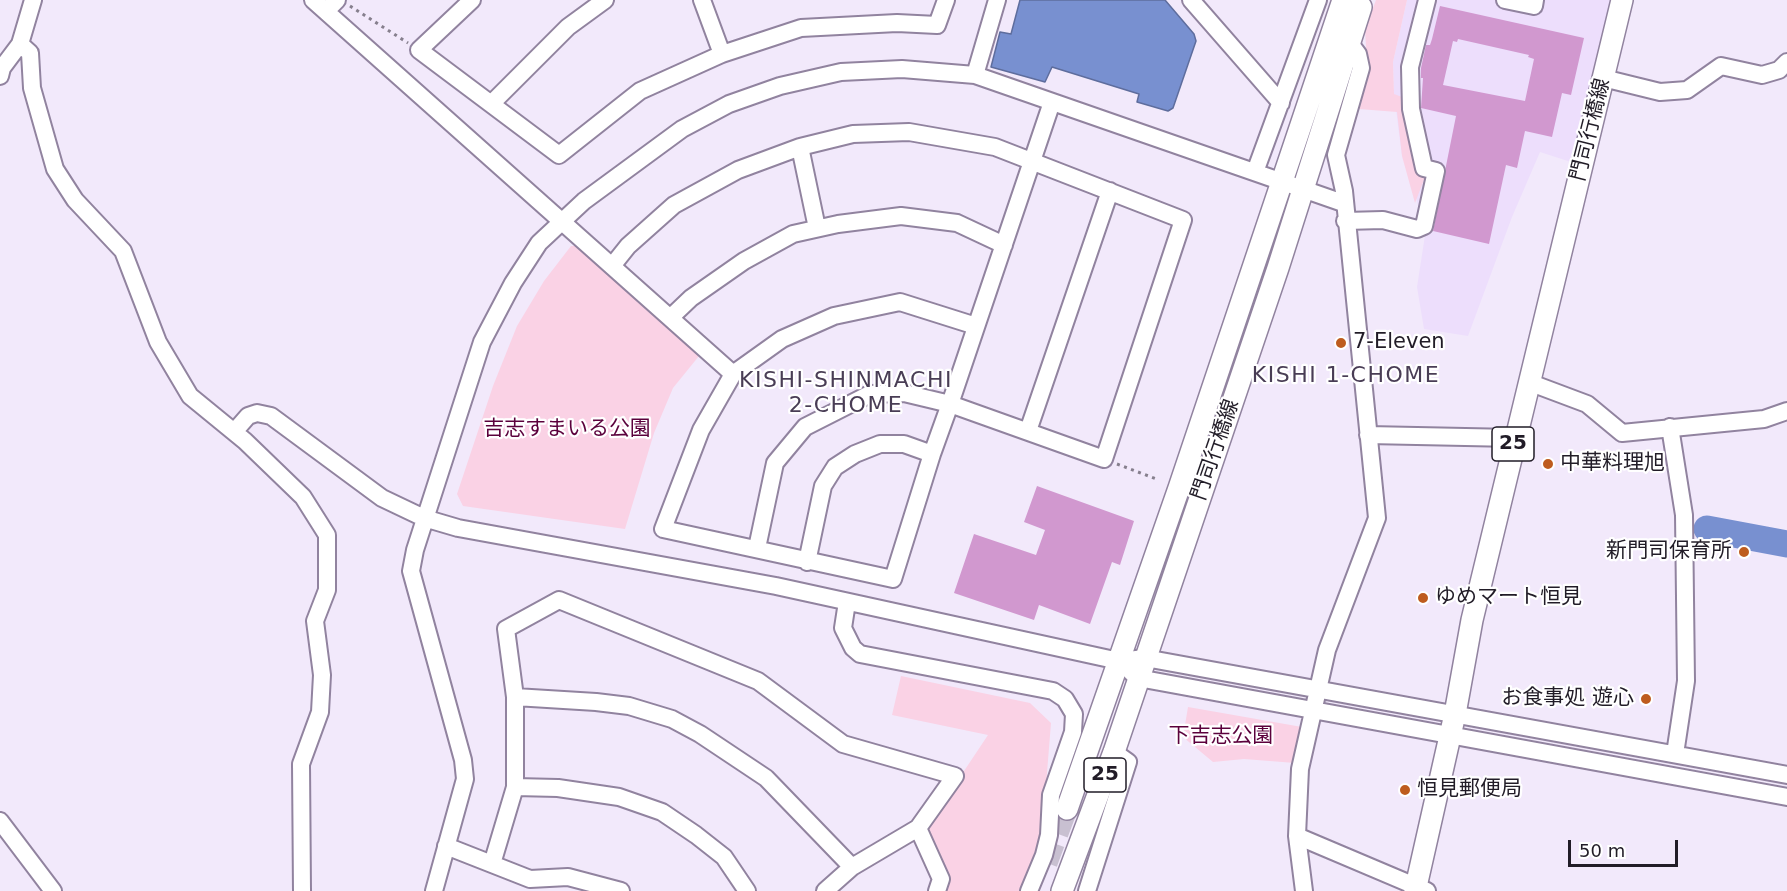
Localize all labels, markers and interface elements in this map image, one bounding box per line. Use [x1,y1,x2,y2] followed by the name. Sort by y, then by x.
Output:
[1566,76,1616,184] street label: 門司行橋線
[1353,330,1445,356] place label: 7-Eleven
[1334,336,1348,350] marker: 7-Eleven
[1252,363,1440,389] district label: KISHI 1-CHOME
[739,368,953,420] district label: KISHI-SHINMACHI 2-CHOME
[1187,396,1245,504] street label: 門司行橋線
[483,417,651,443] park label: 吉志すまいる公園
[1492,427,1534,461] road number: 25
[1560,451,1665,477] place label: 中華料理旭
[1541,457,1555,471] marker: 中華料理旭
[1606,539,1732,565] place label: 新門司保育所
[1737,545,1751,559] marker: 新門司保育所
[1435,585,1582,611] place label: ゆめマート恒見
[1416,591,1430,605] marker: ゆめマート恒見
[1501,686,1634,712] place label: お食事処 遊心
[1639,692,1653,706] marker: お食事処 遊心
[1169,724,1273,750] park label: 下吉志公園
[1084,758,1126,792] road number: 25
[1417,777,1522,803] place label: 恒見郵便局
[1398,783,1412,797] marker: 恒見郵便局
[1571,828,1680,866] scale bar
[1579,840,1625,861] text: 50 m

